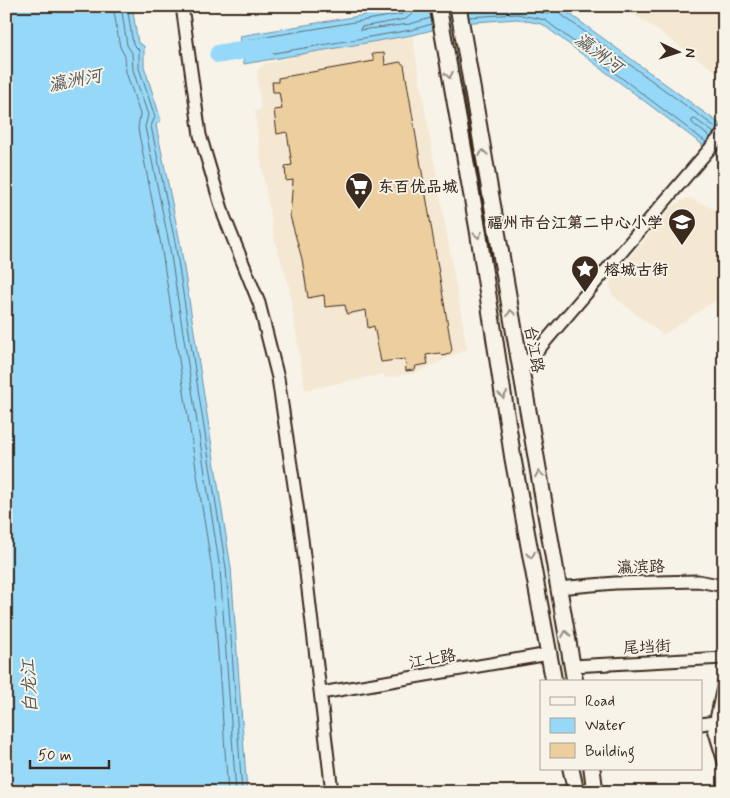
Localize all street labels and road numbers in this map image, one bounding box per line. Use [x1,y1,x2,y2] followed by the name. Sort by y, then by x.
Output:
[519,324,548,375] street label: 台江路
[617,557,665,578] street label: 瀛滨路
[623,636,672,659] street label: 尾垱街
[407,645,458,674] street label: 江七路

